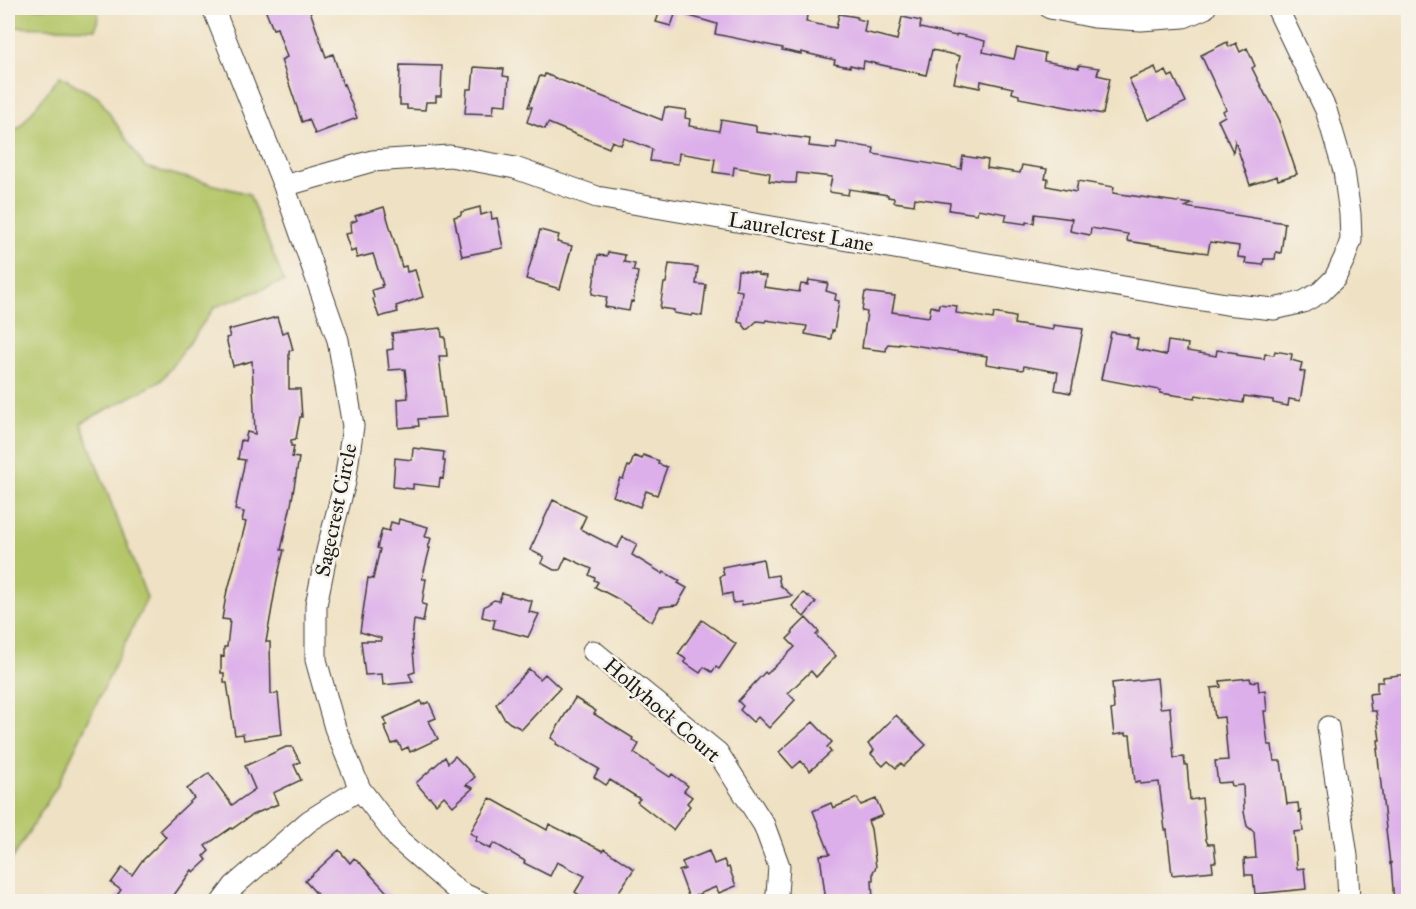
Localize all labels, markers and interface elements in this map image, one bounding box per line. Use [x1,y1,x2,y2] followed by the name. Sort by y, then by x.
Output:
[726,206,876,258] street label: Laurelcrest Lane
[309,441,363,579] street label: Sagecrest Circle
[598,652,726,768] street label: Hollyhock Court

